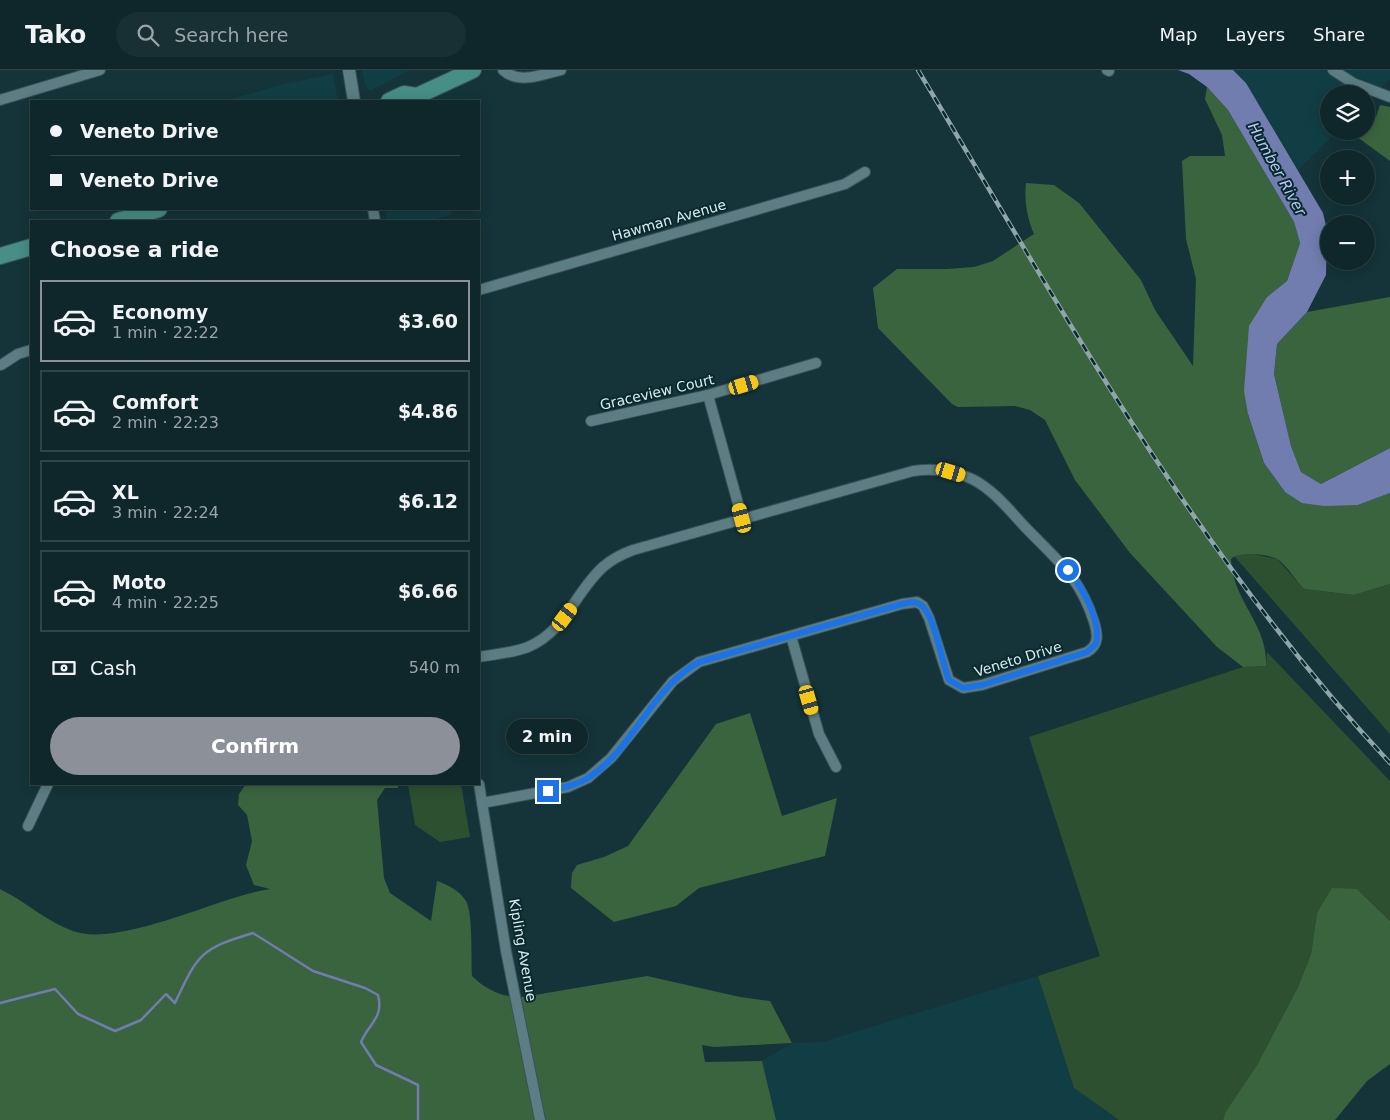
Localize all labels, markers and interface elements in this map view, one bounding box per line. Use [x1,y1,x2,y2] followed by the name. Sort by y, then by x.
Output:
[116,12,466,57] search box
[25,21,86,49] text: Tako
[134,21,162,49] icon: search
[174,24,288,46] text: Search here
[1159,24,1197,45] text: Map
[1225,24,1285,45] text: Layers
[1313,24,1365,45] text: Share
[1320,85,1375,270] map controls
[1320,85,1375,140] button: layers
[1244,119,1310,220] water label: Humber River
[80,120,219,142] text: Veneto Drive
[1320,150,1375,205] button: +
[80,169,219,191] text: Veneto Drive
[610,196,728,244] street label: Hawman Avenue
[1320,215,1375,270] button: −
[50,237,219,262] text: Choose a ride
[52,299,97,344] icon: car
[112,301,208,323] text: Economy
[398,310,458,332] text: $3.60
[112,323,219,342] text: 1 min · 22:22
[598,371,716,413] street label: Graceview Court
[727,373,760,397] car
[52,389,97,434] icon: car
[112,391,199,413] text: Comfort
[398,400,458,422] text: $4.86
[112,413,219,432] text: 2 min · 22:23
[934,460,967,484] car
[52,479,97,524] icon: car
[112,481,139,503] text: XL
[398,490,458,512] text: $6.12
[730,502,753,534] car
[112,503,219,522] text: 3 min · 22:24
[1057,559,1079,581] route start
[52,569,97,614] icon: car
[112,571,166,593] text: Moto
[398,580,458,602] text: $6.66
[112,593,219,612] text: 4 min · 22:25
[549,601,580,633] car
[972,638,1064,680] street label: Veneto Drive
[50,654,78,682] icon: cash
[90,657,137,679] text: Cash
[409,658,460,677] text: 540 m
[797,684,820,716] car
[50,717,460,775] button: Confirm
[507,718,589,754] callout: 2 min
[522,727,572,746] text: 2 min
[537,780,559,802] route end
[506,897,540,1003] street label: Kipling Avenue

